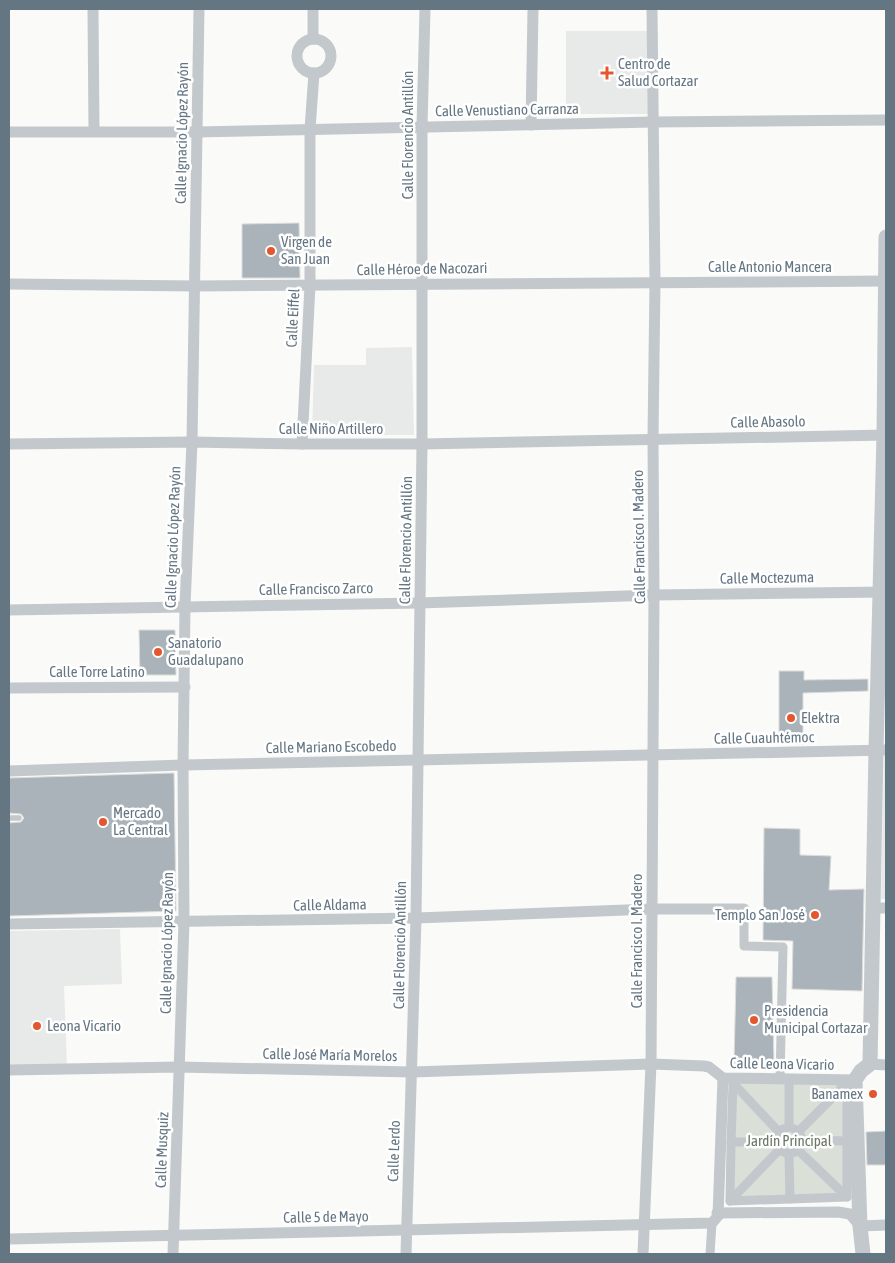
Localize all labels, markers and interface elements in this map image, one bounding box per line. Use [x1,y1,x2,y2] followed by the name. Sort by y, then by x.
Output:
[618,55,698,89] place label: Centro de Salud Cortazar
[172,62,191,204] street label: Calle Ignacio López Rayón
[600,66,614,80] marker: Centro de Salud Cortazar
[399,71,416,199] street label: Calle Florencio Antillón
[435,100,579,119] street label: Calle Venustiano Carranza
[281,233,332,267] place label: Virgen de San Juan
[265,245,277,257] marker: Virgen de San Juan
[708,258,832,275] street label: Calle Antonio Mancera
[356,259,488,278] street label: Calle Héroe de Nacozari
[282,288,303,348] street label: Calle Eiffel
[730,412,806,431] street label: Calle Abasolo
[279,420,383,437] street label: Calle Niño Artillero
[162,466,183,608] street label: Calle Ignacio López Rayón
[629,470,648,604] street label: Calle Francisco I. Madero
[396,476,415,604] street label: Calle Florencio Antillón
[720,568,814,587] street label: Calle Moctezuma
[259,579,373,598] street label: Calle Francisco Zarco
[168,634,244,668] place label: Sanatorio Guadalupano
[152,646,164,658] marker: Sanatorio Guadalupano
[49,663,145,680] street label: Calle Torre Latino
[801,709,840,726] place label: Elektra
[785,712,797,724] marker: Elektra
[714,728,815,747] street label: Calle Cuauhtémoc
[265,737,397,756] street label: Calle Mariano Escobedo
[113,804,168,838] place label: Mercado La Central
[97,816,109,828] marker: Mercado La Central
[157,872,176,1014] street label: Calle Ignacio López Rayón
[628,874,645,1008] street label: Calle Francisco I. Madero
[390,881,409,1009] street label: Calle Florencio Antillón
[293,895,367,914] street label: Calle Aldama
[715,906,805,923] place label: Templo San José
[809,909,821,921] marker: Templo San José
[764,1002,868,1036] place label: Presidencia Municipal Cortazar
[748,1014,760,1026] marker: Presidencia Municipal Cortazar
[47,1017,121,1034] place label: Leona Vicario
[31,1020,43,1032] marker: Leona Vicario
[262,1045,398,1064] street label: Calle José María Morelos
[730,1054,834,1073] street label: Calle Leona Vicario
[811,1085,863,1102] place label: Banamex
[867,1088,879,1100] marker: Banamex
[152,1111,171,1188] street label: Calle Musquiz
[384,1120,403,1182] street label: Calle Lerdo
[746,1132,832,1149] park label: Jardín Principal
[283,1207,369,1226] street label: Calle 5 de Mayo

